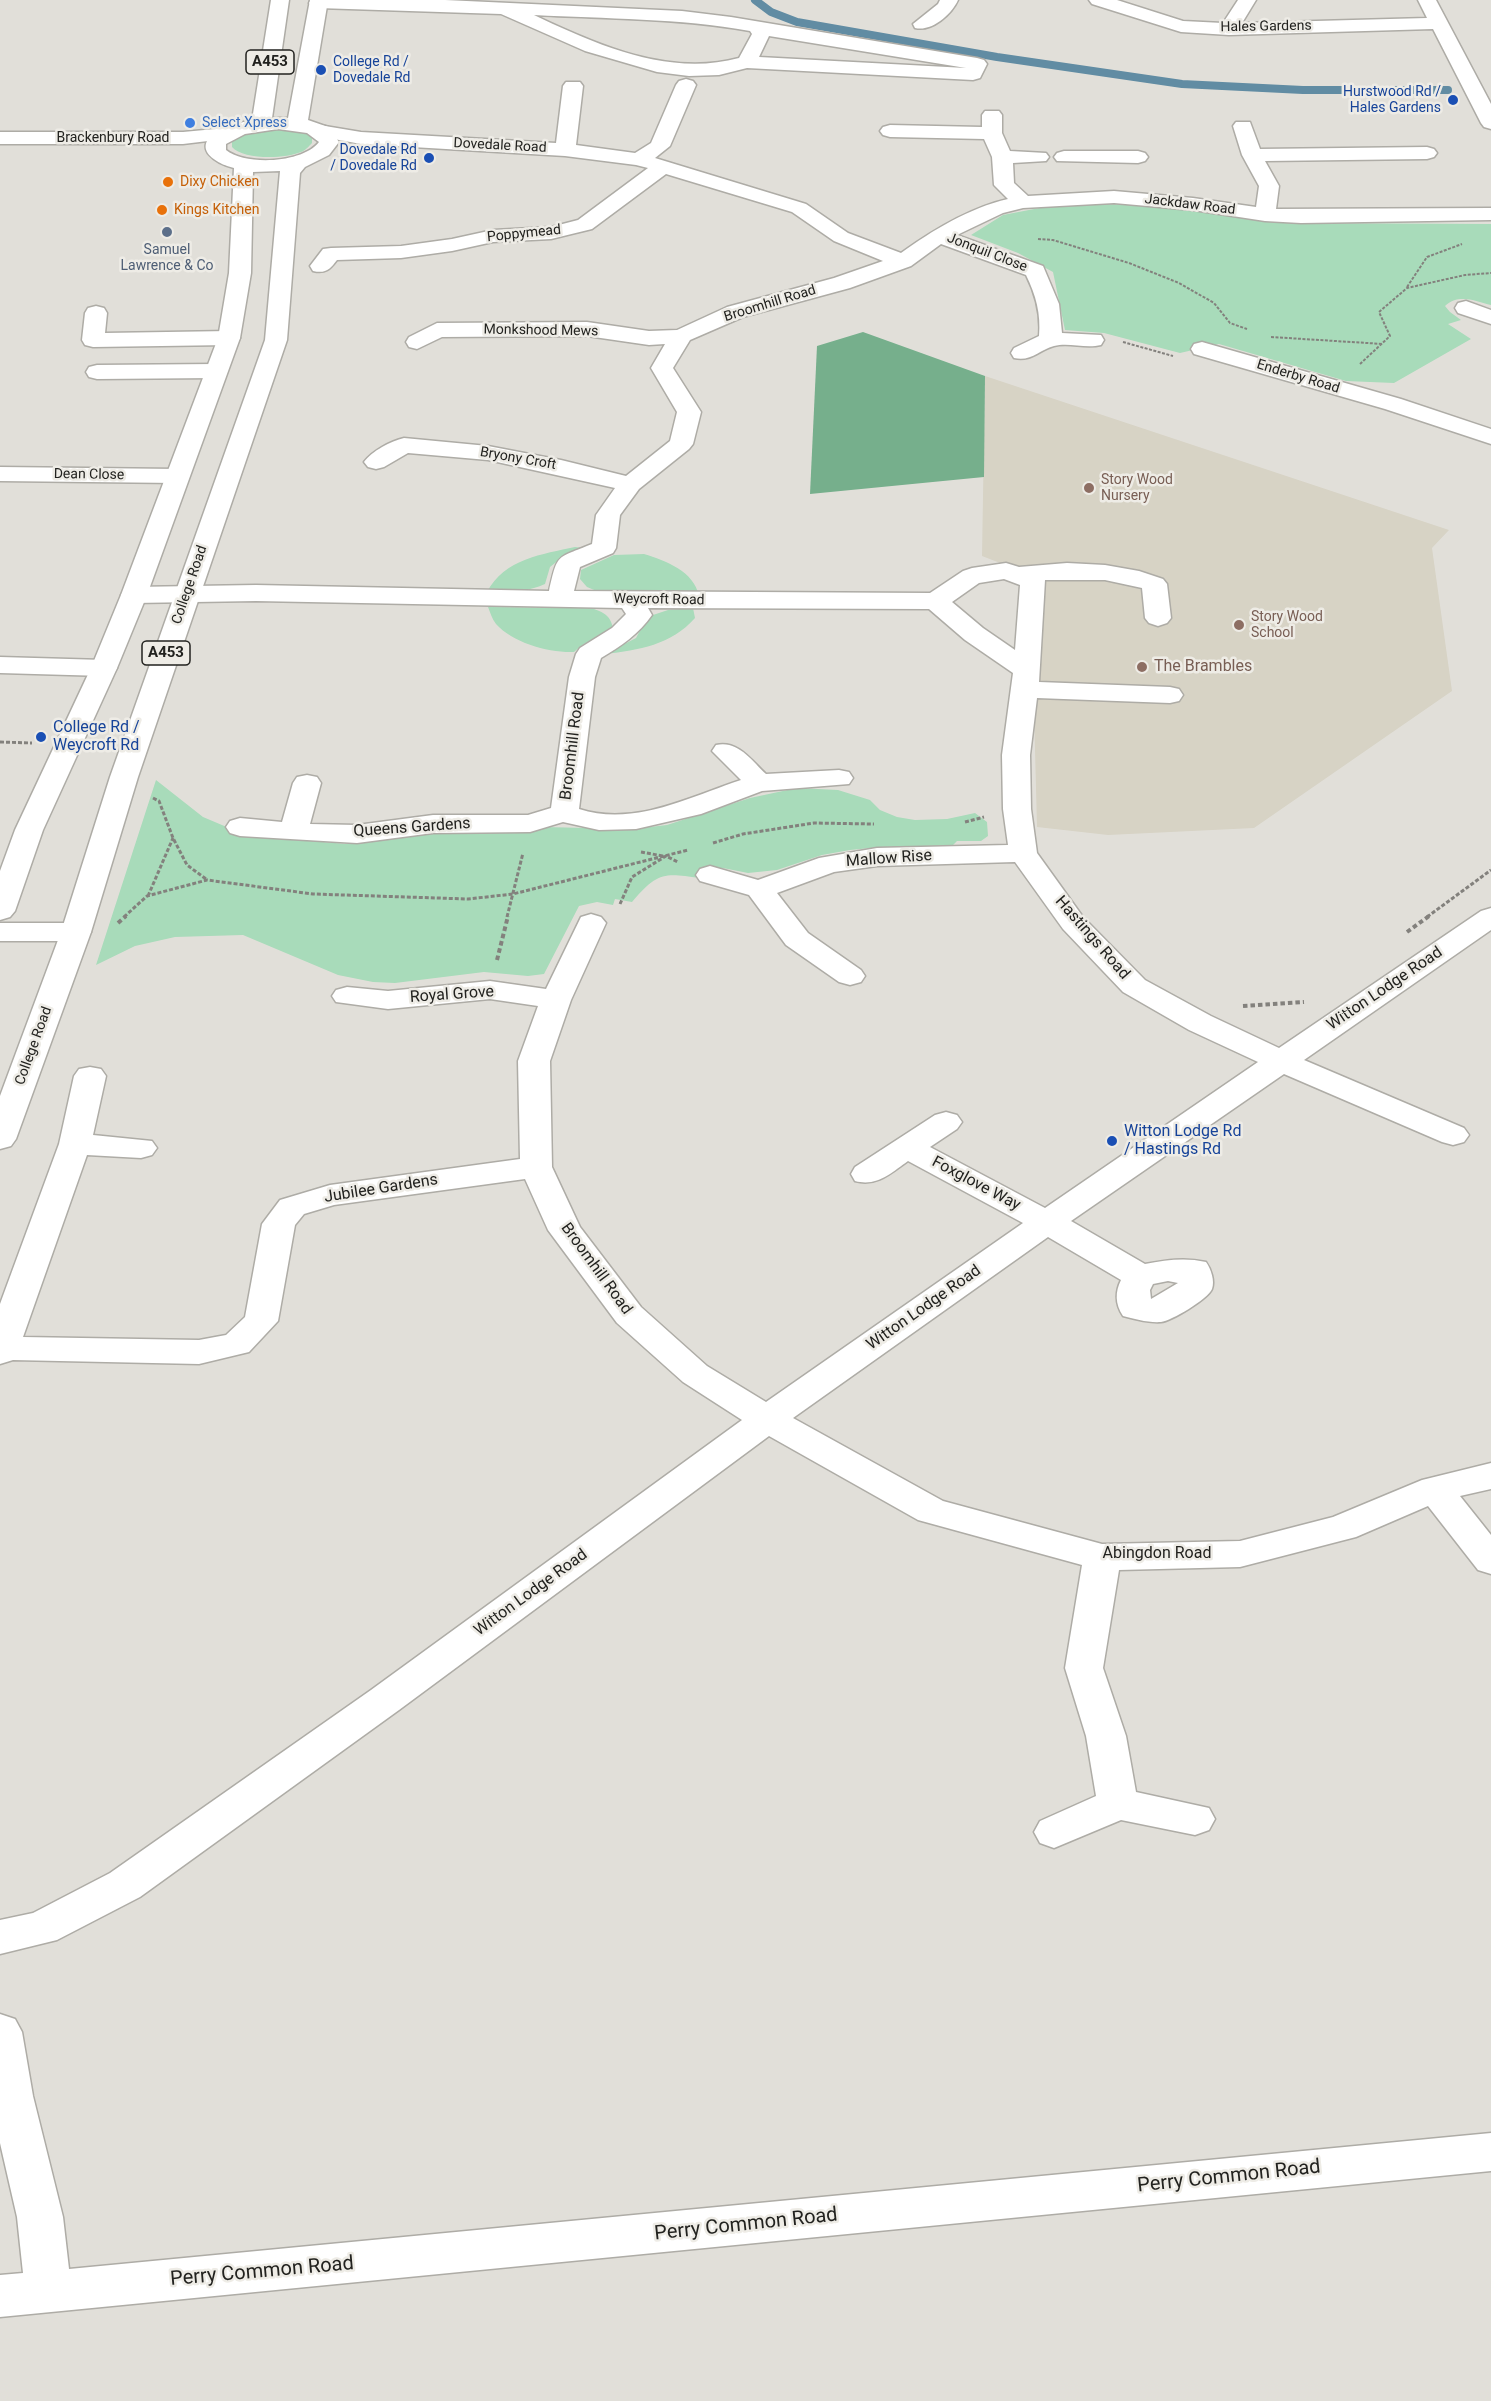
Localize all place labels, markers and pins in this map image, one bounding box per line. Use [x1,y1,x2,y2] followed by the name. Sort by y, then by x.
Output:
[333,54,411,86] place label: College Rd / Dovedale Rd
[314,63,328,77] marker: College Rd / Dovedale Rd
[1343,84,1441,116] place label: Hurstwood Rd / Hales Gardens
[1446,93,1460,107] marker: Hurstwood Rd / Hales Gardens
[202,115,287,131] place label: Select Xpress
[183,116,197,130] marker: Select Xpress
[330,142,417,174] place label: Dovedale Rd / Dovedale Rd
[422,151,436,165] marker: Dovedale Rd / Dovedale Rd
[180,174,259,190] place label: Dixy Chicken
[161,175,175,189] marker: Dixy Chicken
[174,202,259,218] place label: Kings Kitchen
[155,203,169,217] marker: Kings Kitchen
[160,225,174,239] marker: Samuel Lawrence & Co
[121,242,213,274] place label: Samuel Lawrence & Co
[1101,472,1173,504] place label: Story Wood Nursery
[1082,481,1096,495] marker: Story Wood Nursery
[1251,609,1323,642] place label: Story Wood School
[1232,618,1246,632] marker: Story Wood School
[1154,657,1252,677] place label: The Brambles
[1135,660,1149,674] marker: The Brambles
[53,718,140,756] place label: College Rd / Weycroft Rd
[34,730,48,744] marker: College Rd / Weycroft Rd
[1124,1122,1241,1160] place label: Witton Lodge Rd / Hastings Rd
[1105,1134,1119,1148] marker: Witton Lodge Rd / Hastings Rd

